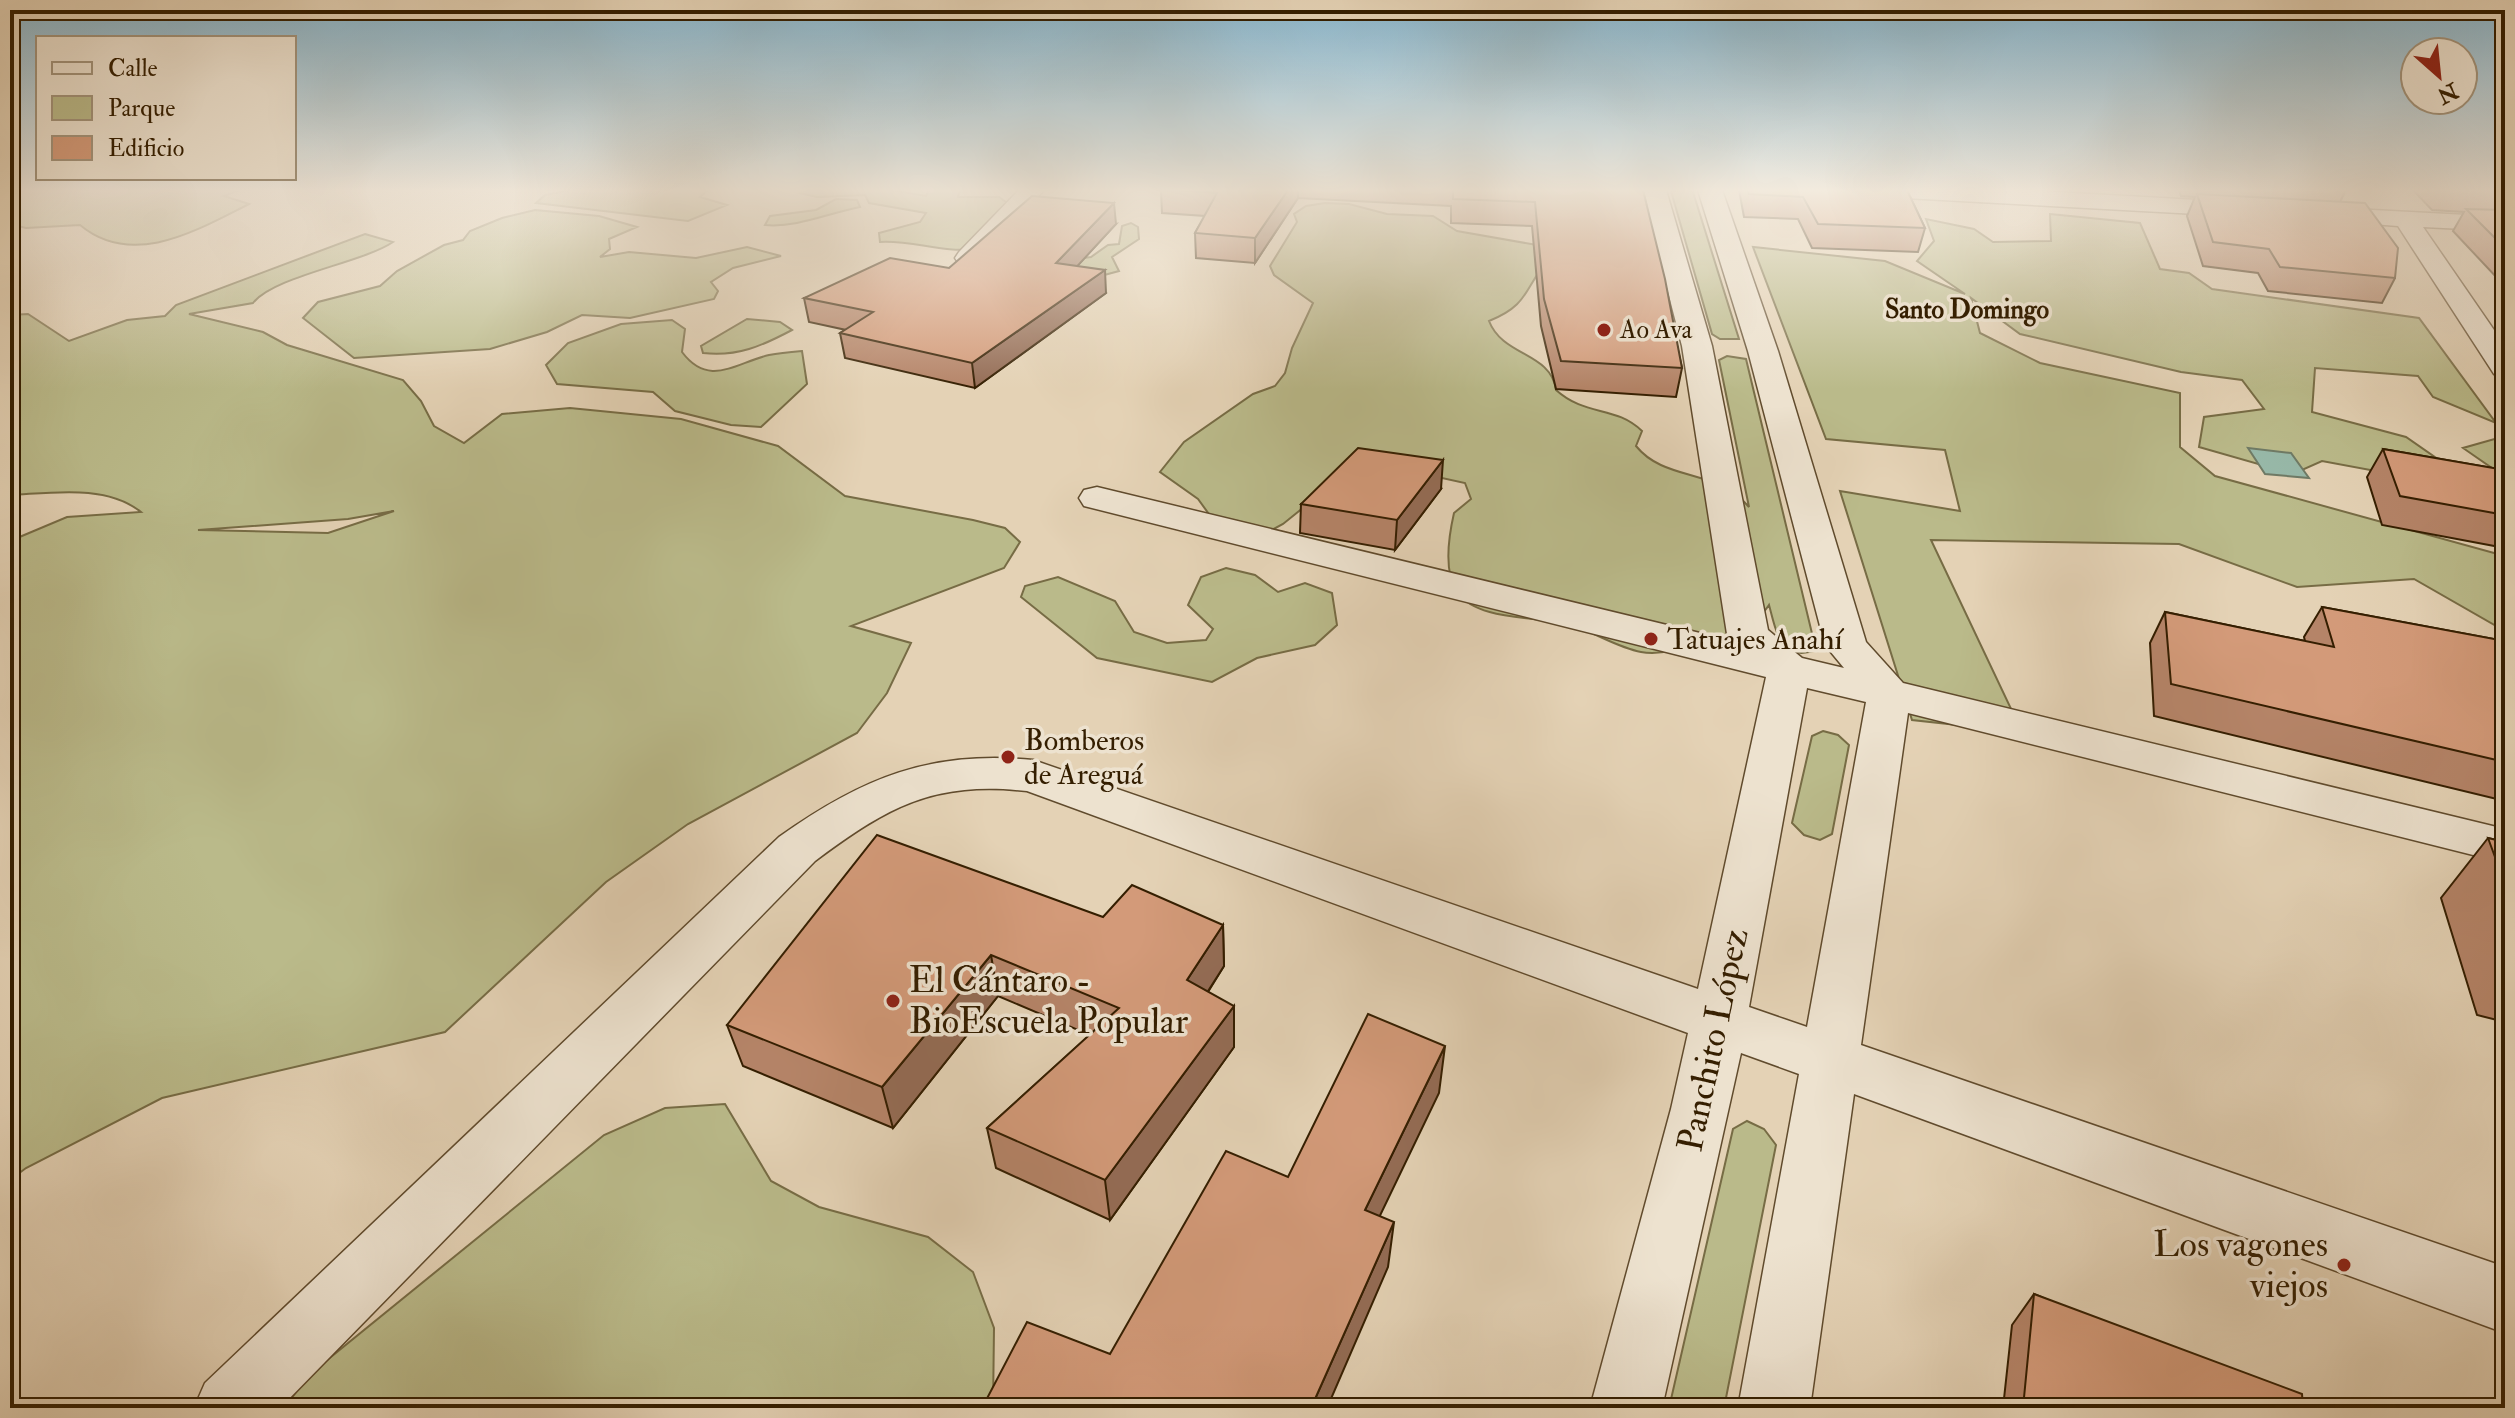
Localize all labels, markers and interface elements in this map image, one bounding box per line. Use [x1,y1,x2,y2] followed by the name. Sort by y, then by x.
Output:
[36,36,296,180] legend
[2399,36,2479,116] north arrow
[108,53,158,84] text: Calle
[2432,76,2464,110] text: N
[108,93,175,124] text: Parque
[108,133,184,164] text: Edificio
[1885,294,2050,327] district label: Santo Domingo
[1619,314,1692,346] place label: Ao Ava
[1595,321,1613,339] marker: Ao Ava
[1667,621,1845,658] place label: Tatuajes Anahí
[1642,630,1660,648] marker: Tatuajes Anahí
[1024,722,1144,793] place label: Bomberos de Areguá
[999,748,1017,766] marker: Bomberos de Areguá
[1667,924,1759,1156] street label: Panchito López
[909,958,1189,1044] place label: El Cántaro - BioEscuela Popular
[884,992,902,1010] marker: El Cántaro - BioEscuela Popular
[2153,1222,2328,1308] place label: Los vagones viejos
[2335,1256,2353,1274] marker: Los vagones viejos

